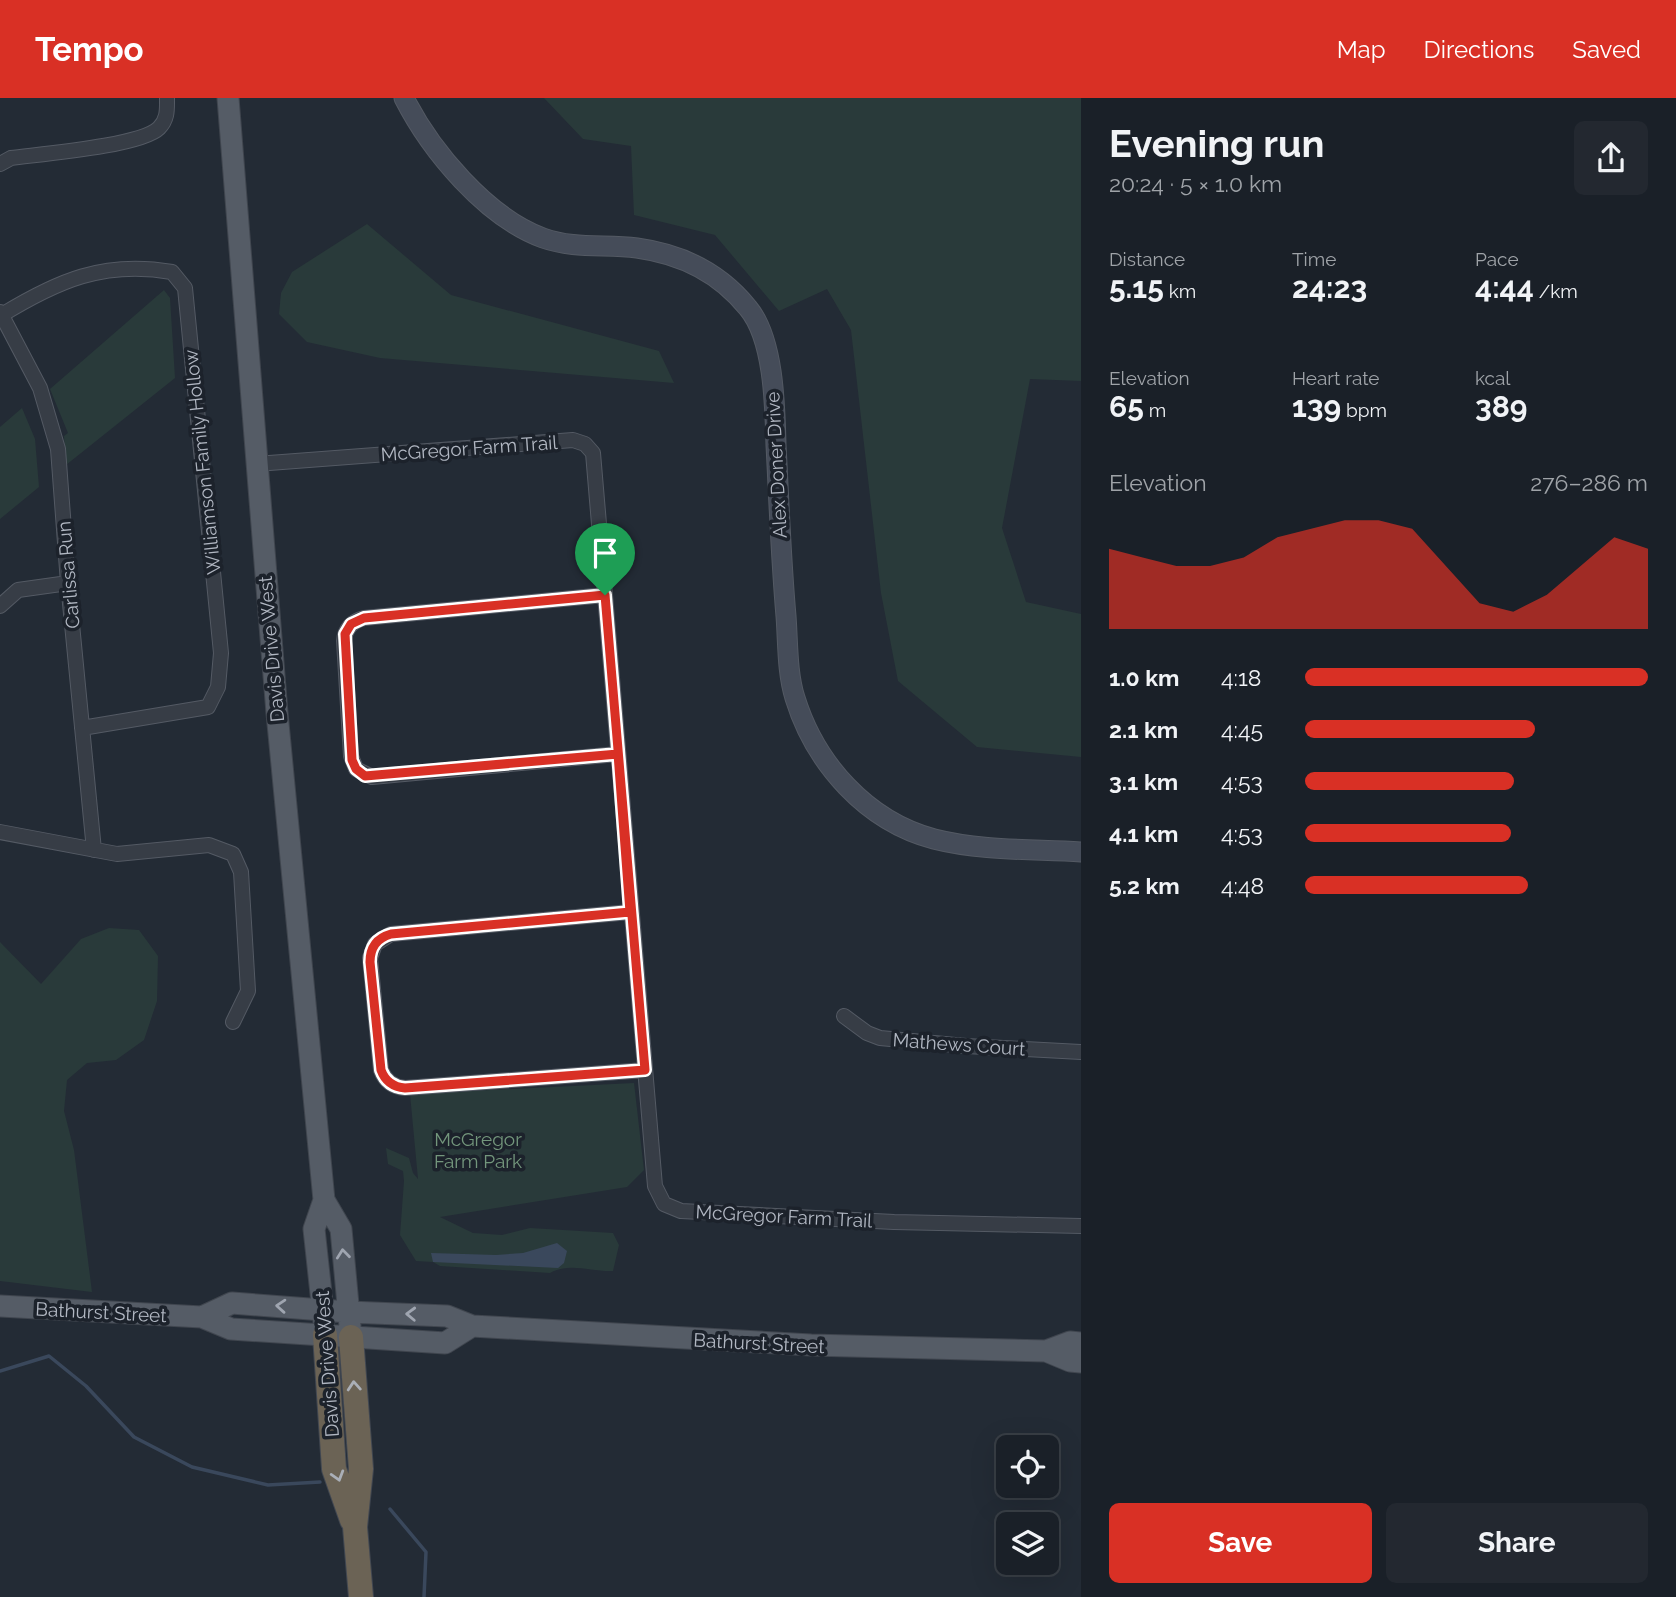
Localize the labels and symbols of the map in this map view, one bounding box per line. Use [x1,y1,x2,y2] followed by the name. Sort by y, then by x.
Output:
[179,348,225,576] street label: Williamson Family Hollow
[761,391,791,539] street label: Alex Doner Drive
[380,431,559,465] street label: McGregor Farm Trail
[52,520,84,630] street label: Carlissa Run
[575,523,635,595] pin
[254,574,288,723] street label: Davis Drive West
[892,1028,1027,1060] street label: Mathews Court
[434,1128,522,1172] park label: McGregor Farm Park
[695,1200,874,1232] street label: McGregor Farm Trail
[336,1248,351,1259] one-way arrow
[311,1289,343,1438] street label: Davis Drive West
[35,1298,168,1326] street label: Bathurst Street
[275,1299,286,1314] one-way arrow
[406,1307,417,1322] one-way arrow
[693,1329,826,1357] street label: Bathurst Street
[347,1380,362,1391] one-way arrow
[329,1470,344,1482] one-way arrow

